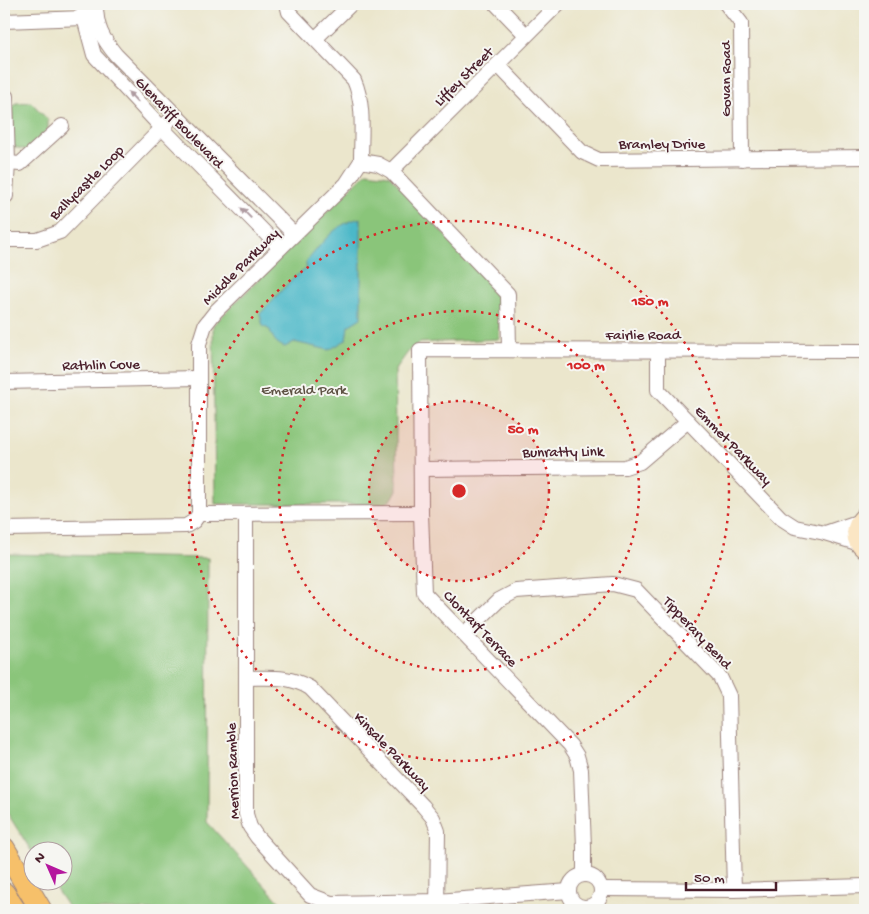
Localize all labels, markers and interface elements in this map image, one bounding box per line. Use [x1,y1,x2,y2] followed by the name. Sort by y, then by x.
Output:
[718,40,736,117] street label: Govan Road
[431,43,499,111] street label: Liffey Street
[130,74,227,174] street label: Glenariff Boulevard
[127,91,139,103] one-way arrow
[618,136,706,154] street label: Bramley Drive
[46,142,129,225] street label: Ballycastle Loop
[240,208,252,220] one-way arrow
[199,225,284,310] street label: Middle Parkway
[631,293,669,311] text: 150 m
[604,327,682,345] street label: Fairlie Road
[62,356,140,376] street label: Rathlin Cove
[566,357,605,375] text: 100 m
[261,382,348,400] park label: Emerald Park
[690,403,776,490] street label: Emmet Parkway
[508,421,539,439] text: 50 m
[521,443,605,463] street label: Bunratty Link
[450,482,468,500] centre of rings
[439,587,521,672] street label: Clontarf Terrace
[658,593,736,674] street label: Tipperary Bend
[349,709,434,796] street label: Kinsale Parkway
[223,722,245,819] street label: Merrion Ramble
[22,842,72,892] north arrow
[31,849,50,868] text: N
[686,859,776,891] scale bar
[694,870,725,888] text: 50 m

